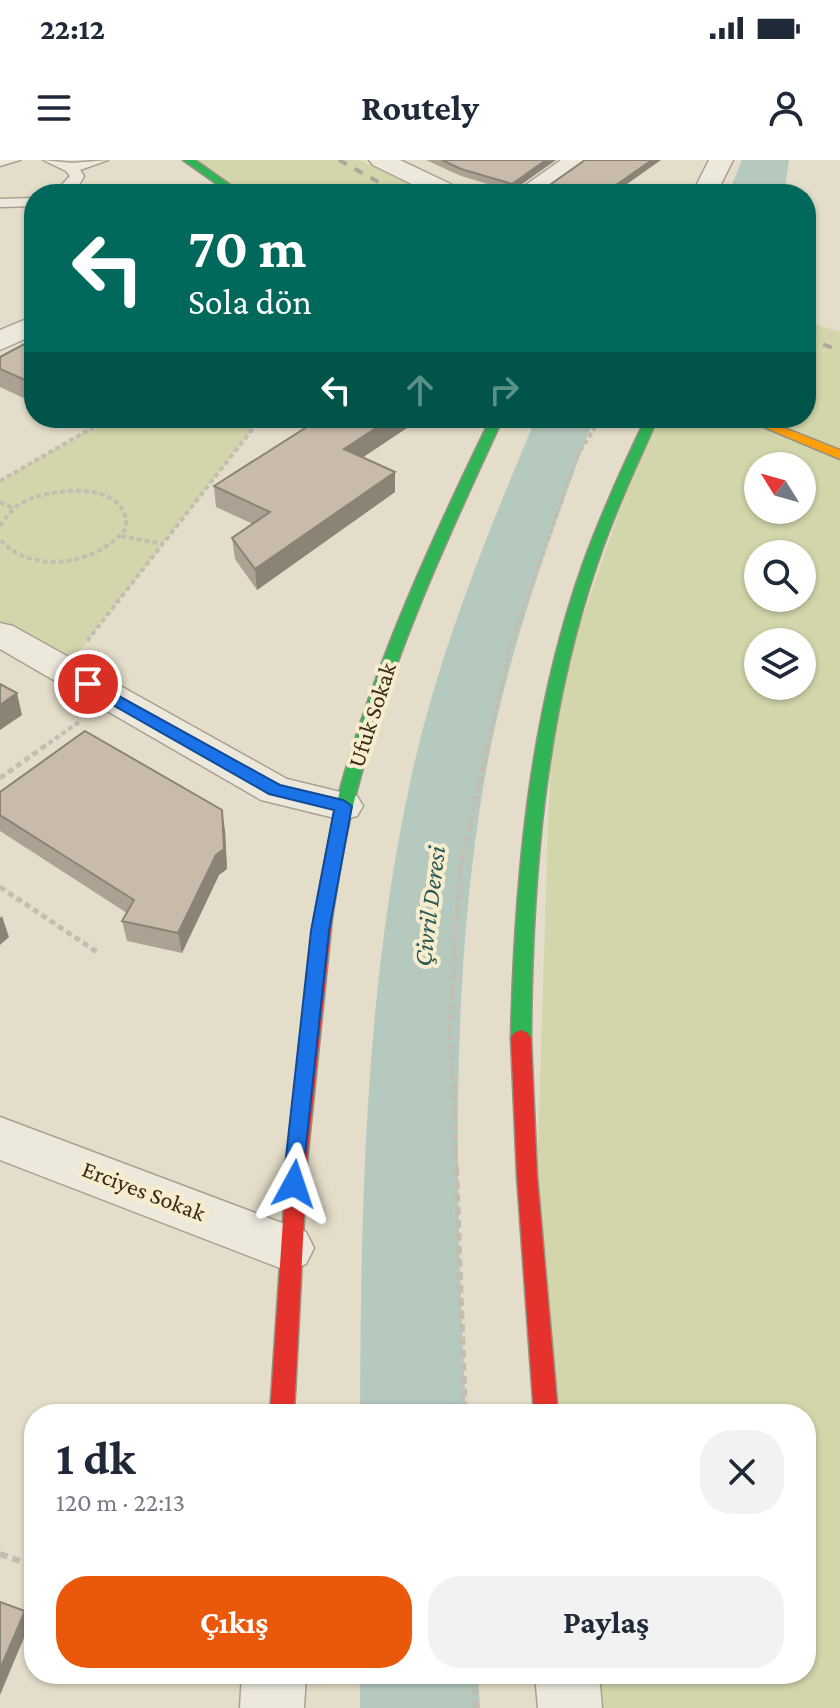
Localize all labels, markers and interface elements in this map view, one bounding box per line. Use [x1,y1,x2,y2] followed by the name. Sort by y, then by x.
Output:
[40,12,105,45] text: 22:12
[32,86,76,130] icon: menu
[764,86,808,130] icon: person
[361,88,479,128] text: Routely
[56,216,160,320] icon: left
[188,217,307,279] text: 70 m
[188,282,312,322] text: Sola dön
[314,368,358,412] icon: left
[398,368,442,412] icon: ahead
[482,368,526,412] icon: right
[744,452,816,524] north arrow
[744,452,816,700] map controls
[744,540,816,612] button: search
[744,628,816,700] button: layers
[54,650,122,718] pin
[342,659,401,771] street label: Ufuk Sokak
[66,662,110,706] icon: arrive
[408,844,451,968] water label: Çivril Deresi
[252,1142,336,1226] position arrow
[79,1155,210,1227] street label: Erciyes Sokak
[700,1430,784,1514] button: close
[56,1431,136,1484] text: 1 dk
[56,1488,185,1517] text: 120 m · 22:13
[56,1576,412,1668] button: Çıkış
[428,1576,784,1668] button: Paylaş

